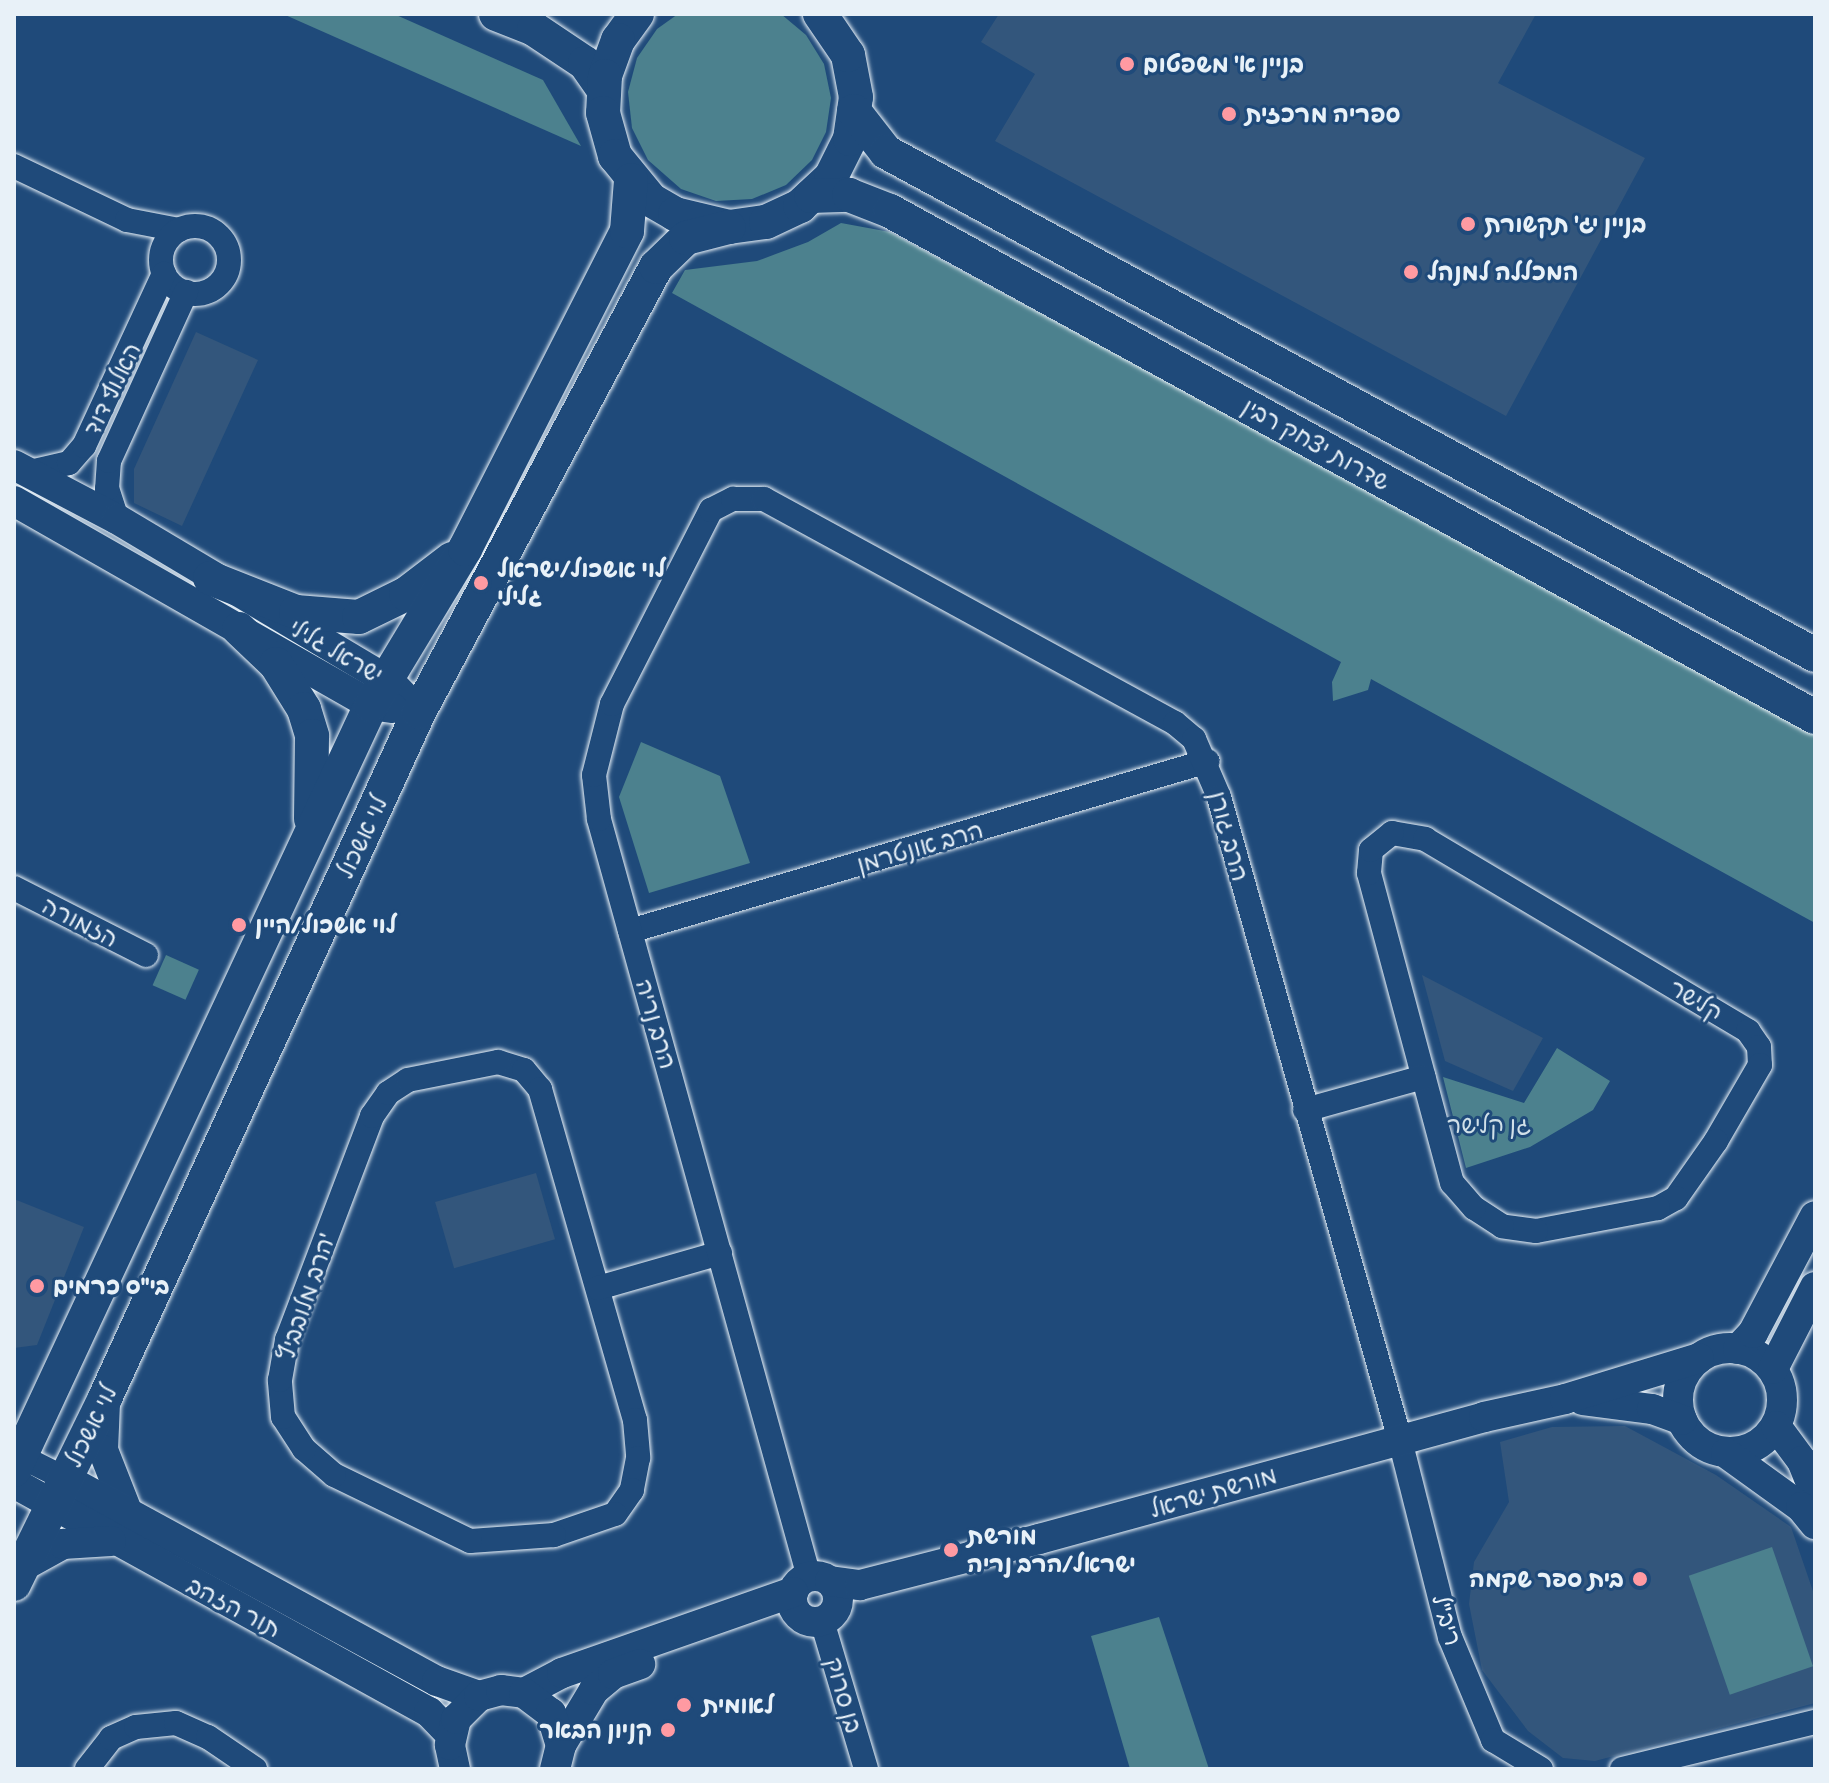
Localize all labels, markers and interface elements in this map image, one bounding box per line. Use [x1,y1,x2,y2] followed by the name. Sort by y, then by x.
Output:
[1143,50,1304,78] place label: בניין א' משפטום
[1118,55,1136,73] marker: בניין א' משפטום
[1245,100,1400,128] place label: ספריה מרכזית
[1220,105,1238,123] marker: ספריה מרכזית
[1484,210,1647,238] place label: בניין יג' תקשורת
[1459,215,1477,233] marker: בניין יג' תקשורת
[1427,258,1579,286] place label: המכללה למנהל
[1402,263,1420,281] marker: המכללה למנהל
[77,338,147,440] street label: האלוף דוד
[1237,392,1395,496] street label: שדרות יצחק רבין
[497,555,666,611] place label: לוי אשכול/ישראל גלילי
[472,574,490,592] marker: לוי אשכול/ישראל גלילי
[284,613,388,689] street label: ישראל גלילי
[1203,788,1255,884] street label: הרב גורן
[330,791,394,883] street label: לוי אשכול
[853,815,987,879] street label: הרב אונטרמן
[37,891,123,953] street label: הזמורה
[255,911,397,939] place label: לוי אשכול/היין
[230,916,248,934] marker: לוי אשכול/היין
[1664,973,1728,1027] street label: קלישר
[629,976,683,1072] street label: הרב נריה
[1447,1111,1531,1139] park label: גן קלישר
[271,1230,341,1364] street label: הרב מלובביץ'
[53,1272,170,1300] place label: בי"ס כרמים
[28,1277,46,1295] marker: בי"ס כרמים
[59,1380,123,1472] street label: לוי אשכול
[1146,1460,1280,1524] street label: מורשת ישראל
[967,1522,1136,1578] place label: מורשת ישראל/הרב נריה
[942,1541,960,1559] marker: מורשת ישראל/הרב נריה
[1469,1565,1624,1593] place label: בית ספר שקמה
[182,1570,286,1644] street label: תור הזהב
[1631,1570,1649,1588] marker: בית ספר שקמה
[1426,1591,1468,1649] street label: ריב"ל
[819,1654,869,1736] street label: בן סרוק
[702,1691,774,1719] place label: לאומית
[673,1694,695,1716] marker: לאומית
[539,1716,652,1744] place label: קניון הבאר
[659,1721,677,1739] marker: קניון הבאר

